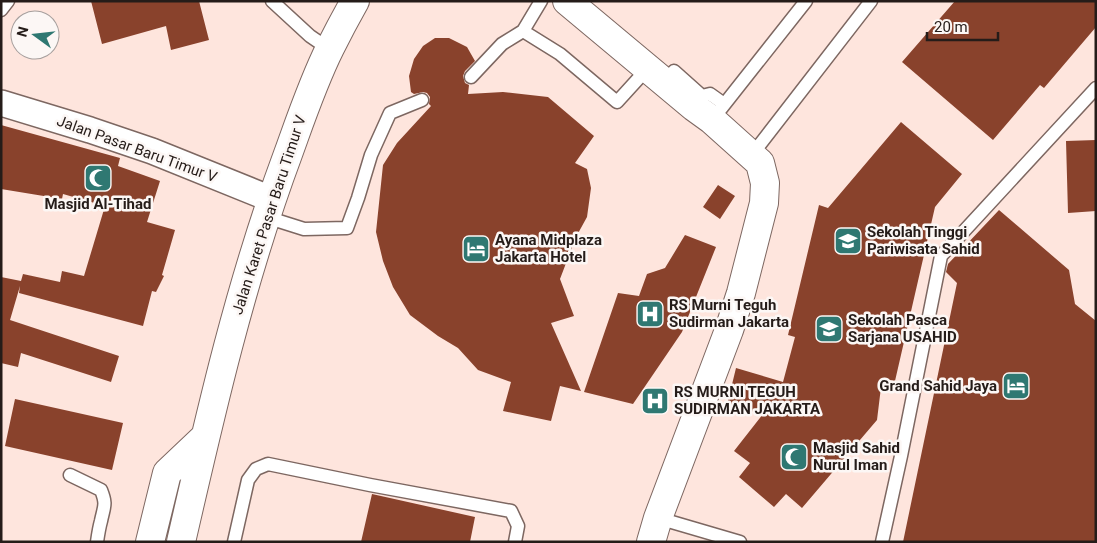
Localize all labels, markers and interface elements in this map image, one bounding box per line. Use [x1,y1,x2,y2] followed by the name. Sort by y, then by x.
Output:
[10,10,60,60] north arrow
[927,10,998,42] scale bar
[934,18,968,36] text: 20 m
[13,25,31,38] text: N
[54,112,220,187] street label: Jalan Pasar Baru Timur V
[228,113,310,317] street label: Jalan Karet Pasar Baru Timur V
[83,163,113,193] mosque icon: Masjid Al-Tihad
[44,195,152,213] place label: Masjid Al-Tihad
[867,223,980,258] place label: Sekolah Tinggi Pariwisata Sahid
[833,226,863,256] school or university icon: Sekolah Tinggi Pariwisata Sahid
[495,231,602,266] place label: Ayana Midplaza Jakarta Hotel
[461,234,491,264] hotel icon: Ayana Midplaza Jakarta Hotel
[669,296,789,331] place label: RS Murni Teguh Sudirman Jakarta
[635,299,665,329] hospital icon: RS Murni Teguh Sudirman Jakarta
[848,311,957,346] place label: Sekolah Pasca Sarjana USAHID
[814,314,844,344] school or university icon: Sekolah Pasca Sarjana USAHID
[1001,371,1031,401] hotel icon: Grand Sahid Jaya
[879,377,997,395] place label: Grand Sahid Jaya
[674,383,821,418] place label: RS MURNI TEGUH SUDIRMAN JAKARTA
[640,386,670,416] hospital icon: RS MURNI TEGUH SUDIRMAN JAKARTA
[813,439,900,474] place label: Masjid Sahid Nurul Iman
[779,442,809,472] mosque icon: Masjid Sahid Nurul Iman

